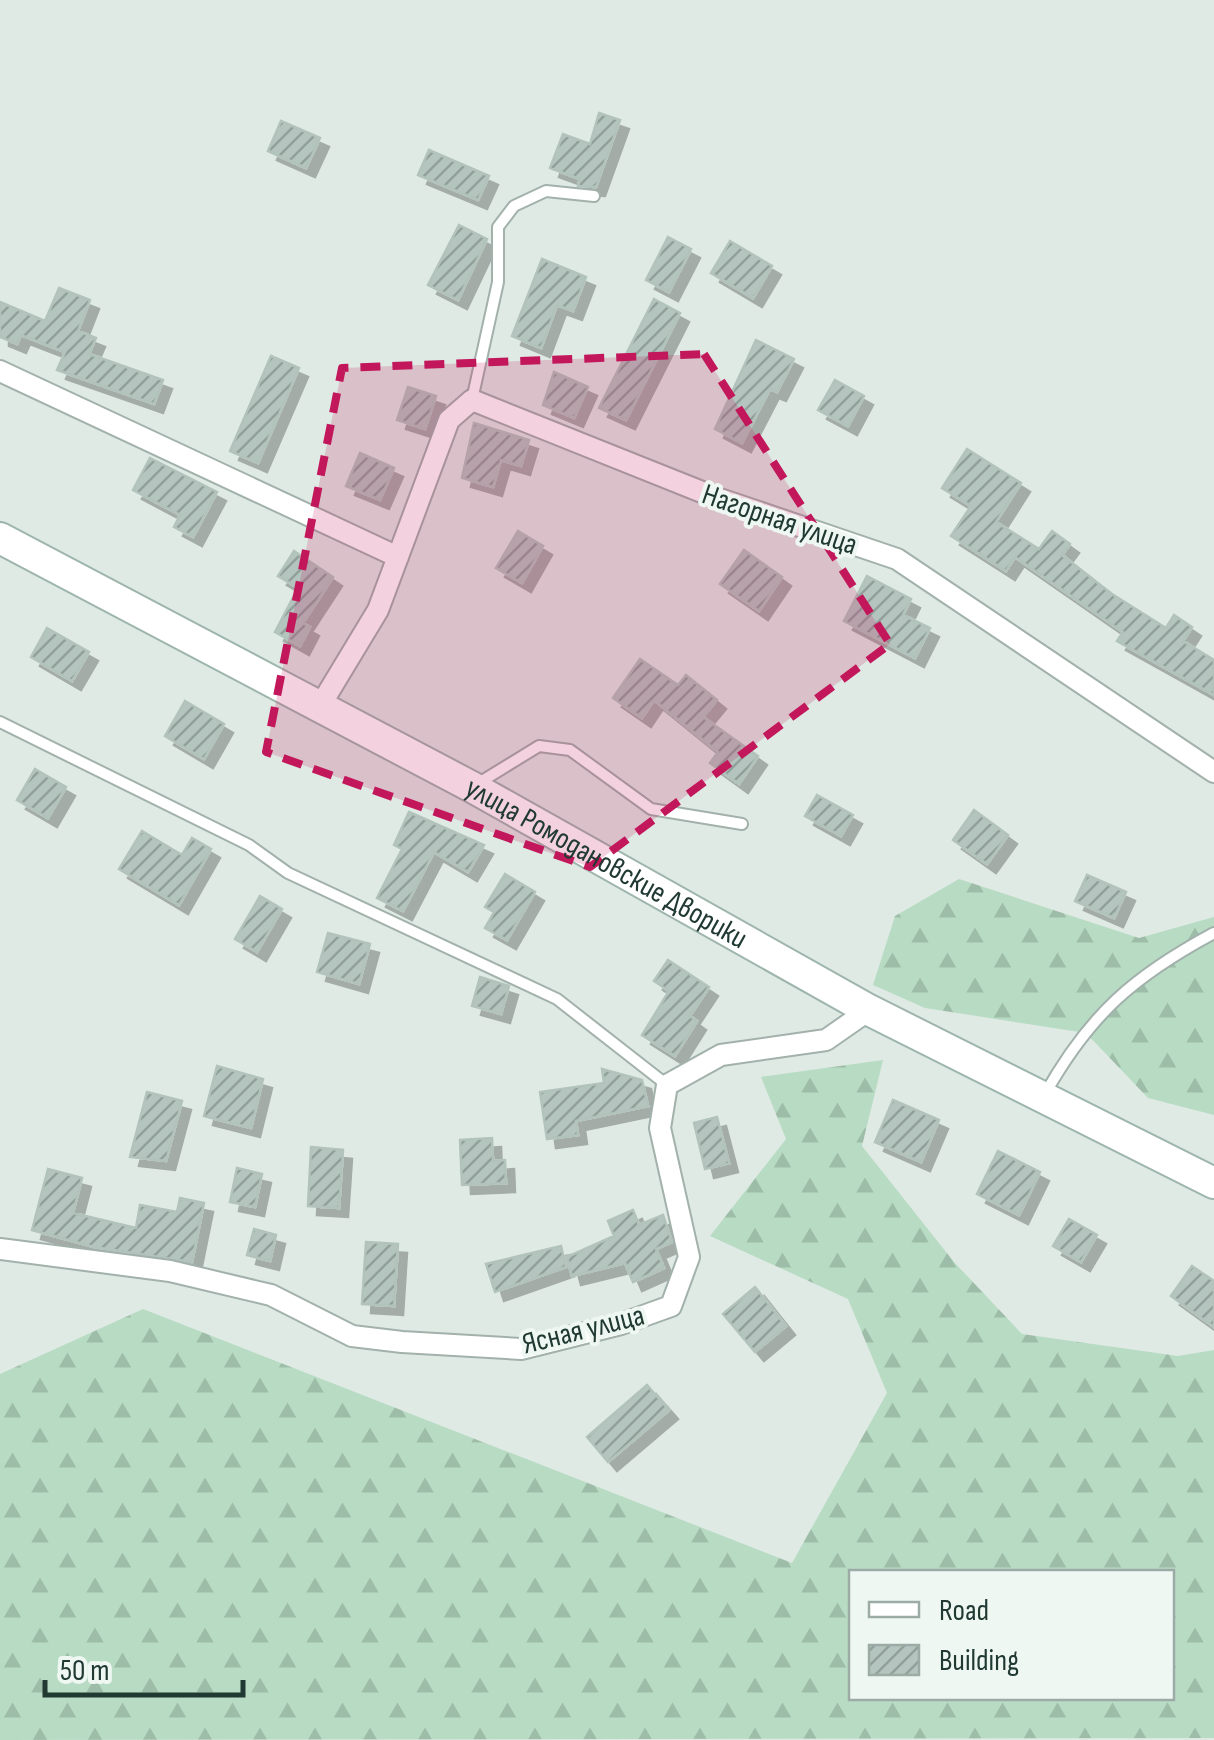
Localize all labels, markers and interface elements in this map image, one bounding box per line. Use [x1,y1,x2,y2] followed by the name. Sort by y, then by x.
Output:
[697,477,862,563] street label: Нагорная улица
[459,770,753,957] street label: улица Ромодановские Дворики
[518,1297,648,1363] street label: Ясная улица
[849,1570,1174,1700] legend
[939,1593,989,1629] text: Road
[45,1635,242,1697] scale bar
[939,1643,1019,1679] text: Building
[60,1653,109,1689] text: 50 m

